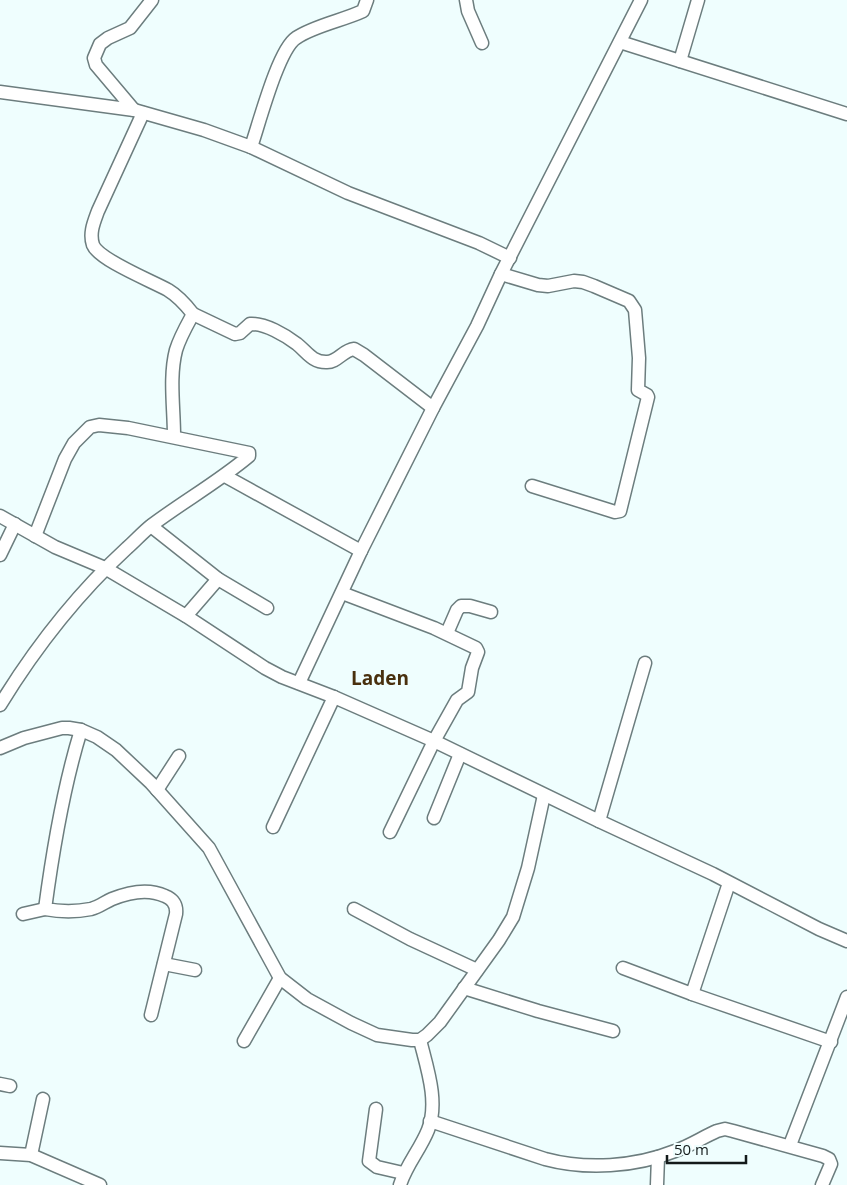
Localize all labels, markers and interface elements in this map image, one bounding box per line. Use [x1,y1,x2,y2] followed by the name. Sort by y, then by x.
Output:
[351,665,409,691] district label: Laden
[667,1132,746,1164] scale bar
[674,1139,709,1159] text: 50 m

